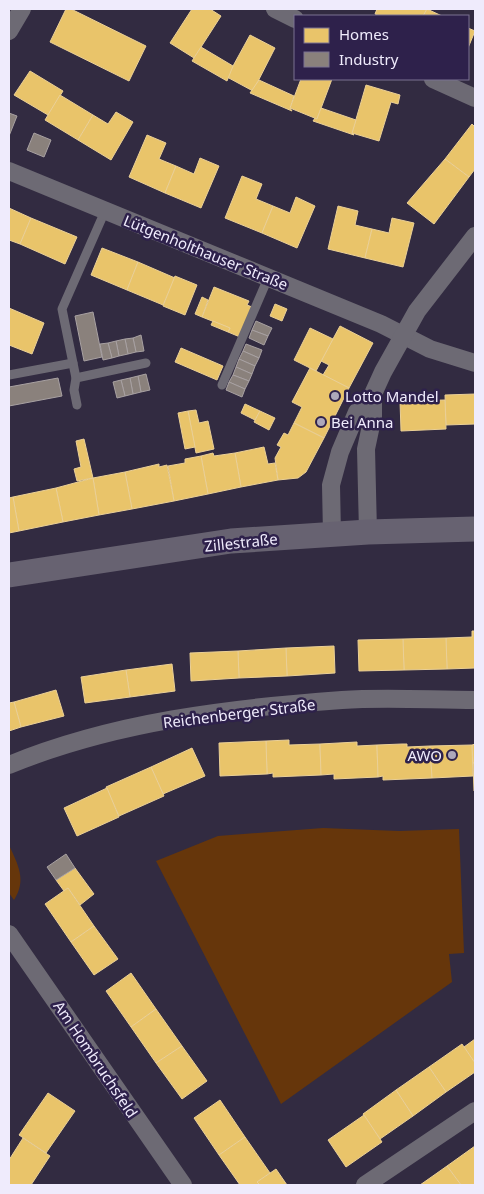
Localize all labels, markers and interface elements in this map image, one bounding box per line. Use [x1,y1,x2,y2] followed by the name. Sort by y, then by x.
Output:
[294,15,469,80] legend
[339,24,389,44] text: Homes
[339,49,399,69] text: Industry
[121,210,291,294] street label: Lütgenholthauser Straße
[345,386,439,406] place label: Lotto Mandel
[329,390,341,402] marker: Lotto Mandel
[331,412,394,432] place label: Bei Anna
[315,416,327,428] marker: Bei Anna
[203,528,279,556] street label: Zillestraße
[162,694,316,732] street label: Reichenberger Straße
[407,745,442,765] place label: AWO
[446,749,458,761] marker: AWO
[49,997,143,1121] street label: Am Hombruchsfeld

